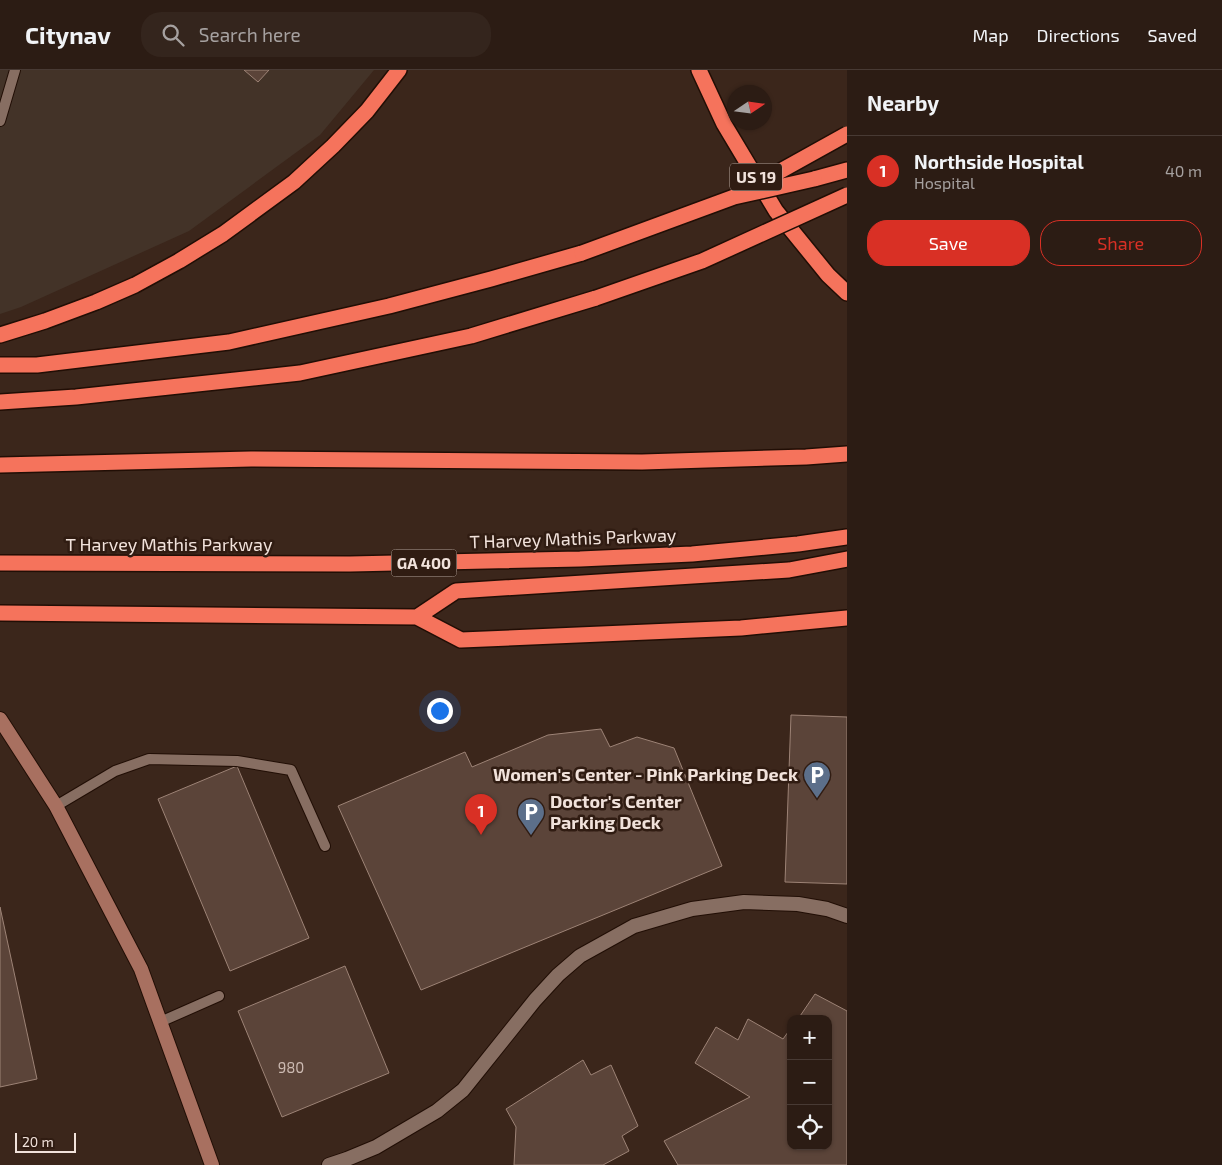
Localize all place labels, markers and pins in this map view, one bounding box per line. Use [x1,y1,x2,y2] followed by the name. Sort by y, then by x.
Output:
[802,760,832,799] parking icon: Women's Center - Pink Parking Deck
[493,763,798,785] place label: Women's Center - Pink Parking Deck
[550,790,682,833] place label: Doctor's Center Parking Deck
[465,794,497,835] pin: 1
[516,797,546,836] parking icon: Doctor's Center Parking Deck

